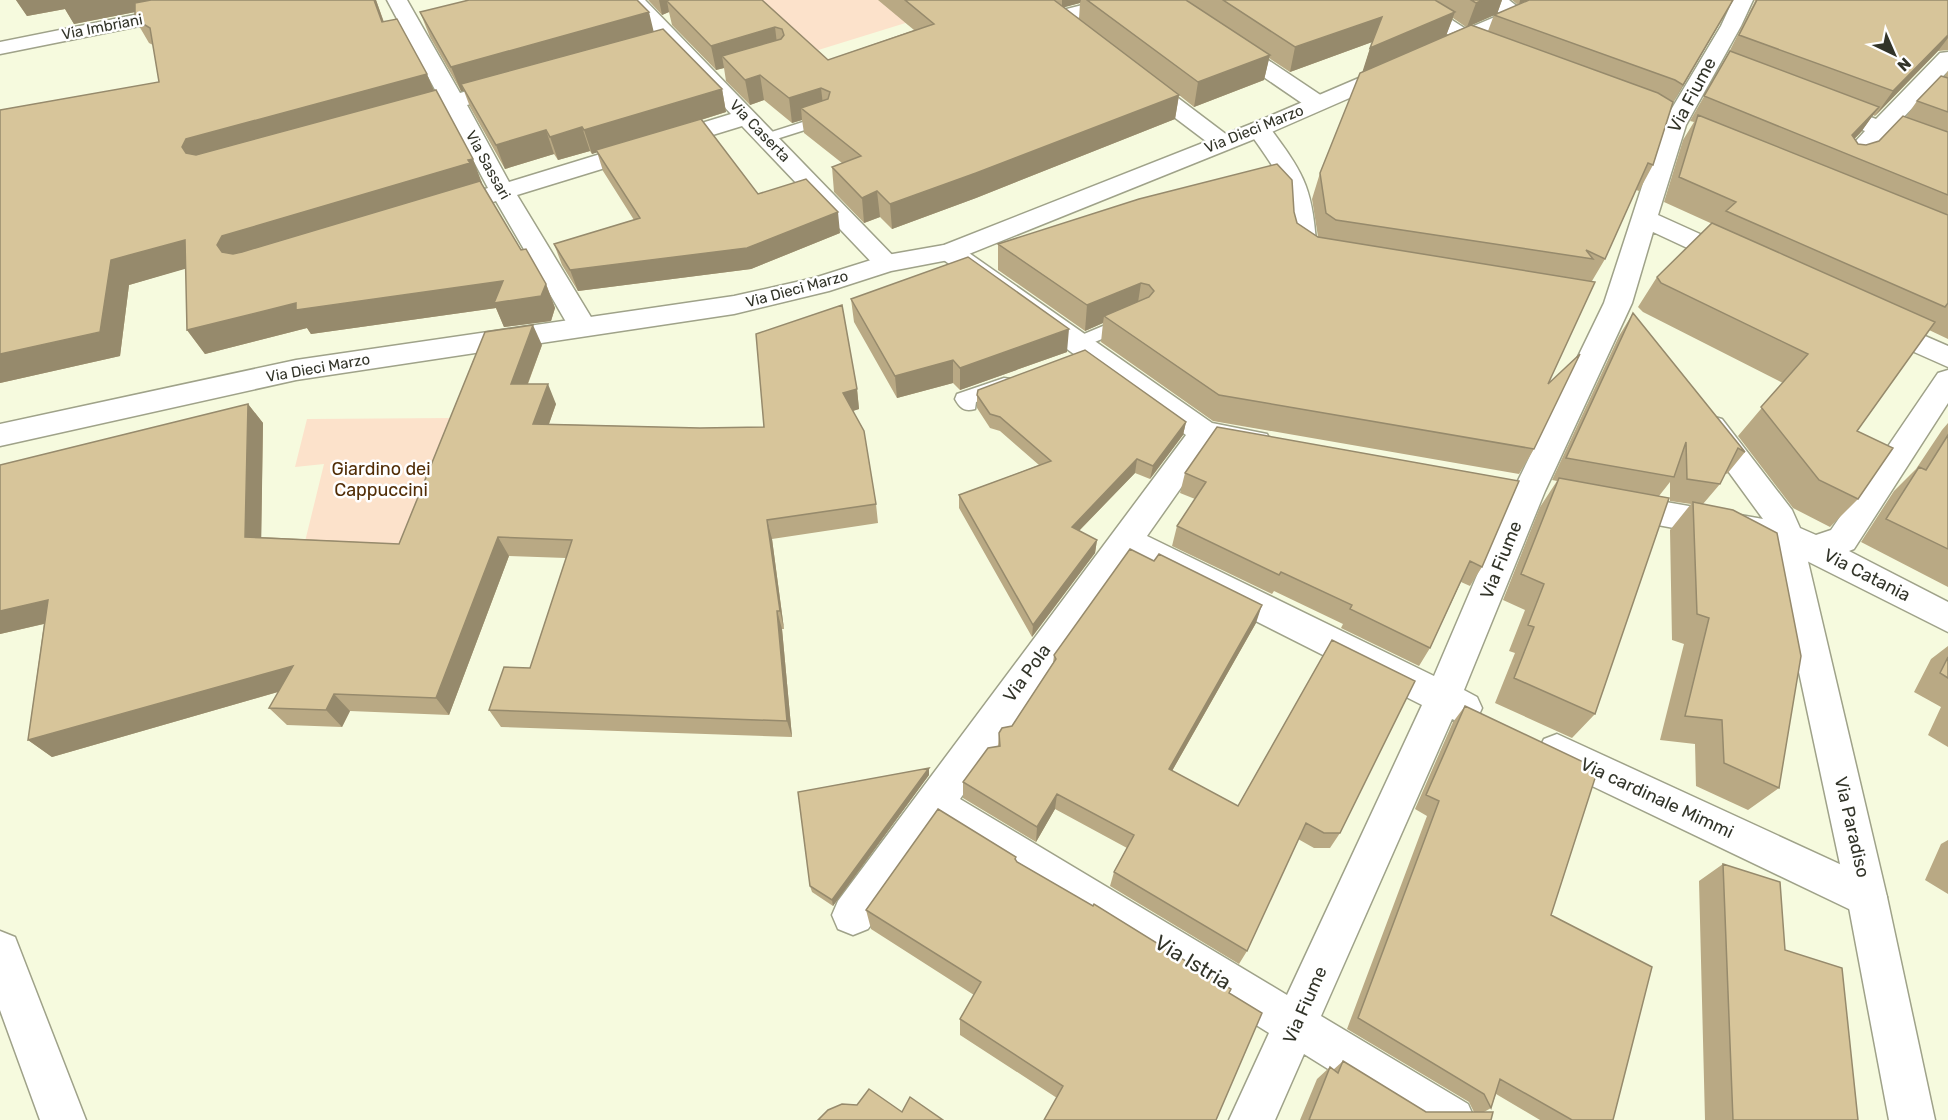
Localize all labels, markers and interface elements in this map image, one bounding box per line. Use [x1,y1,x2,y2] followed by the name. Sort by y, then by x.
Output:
[60,10,144,44] street label: Via Imbriani
[1864,24,1924,84] north arrow
[1663,54,1721,136] street label: Via Fiume
[1893,54,1915,75] text: N
[726,96,794,166] street label: Via Caserta
[1202,101,1306,157] street label: Via Dieci Marzo
[462,127,514,203] street label: Via Sassari
[744,267,850,311] street label: Via Dieci Marzo
[265,350,371,386] street label: Via Dieci Marzo
[331,458,431,501] park label: Giardino dei Cappuccini
[1475,518,1527,602] street label: Via Fiume
[1820,544,1914,606] street label: Via Catania
[999,640,1055,706] street label: Via Pola
[1577,753,1737,843] street label: Via cardinale Mimmi
[1830,774,1874,880] street label: Via Paradiso
[1150,929,1236,995] street label: Via Istria
[1278,963,1332,1047] street label: Via Fiume

